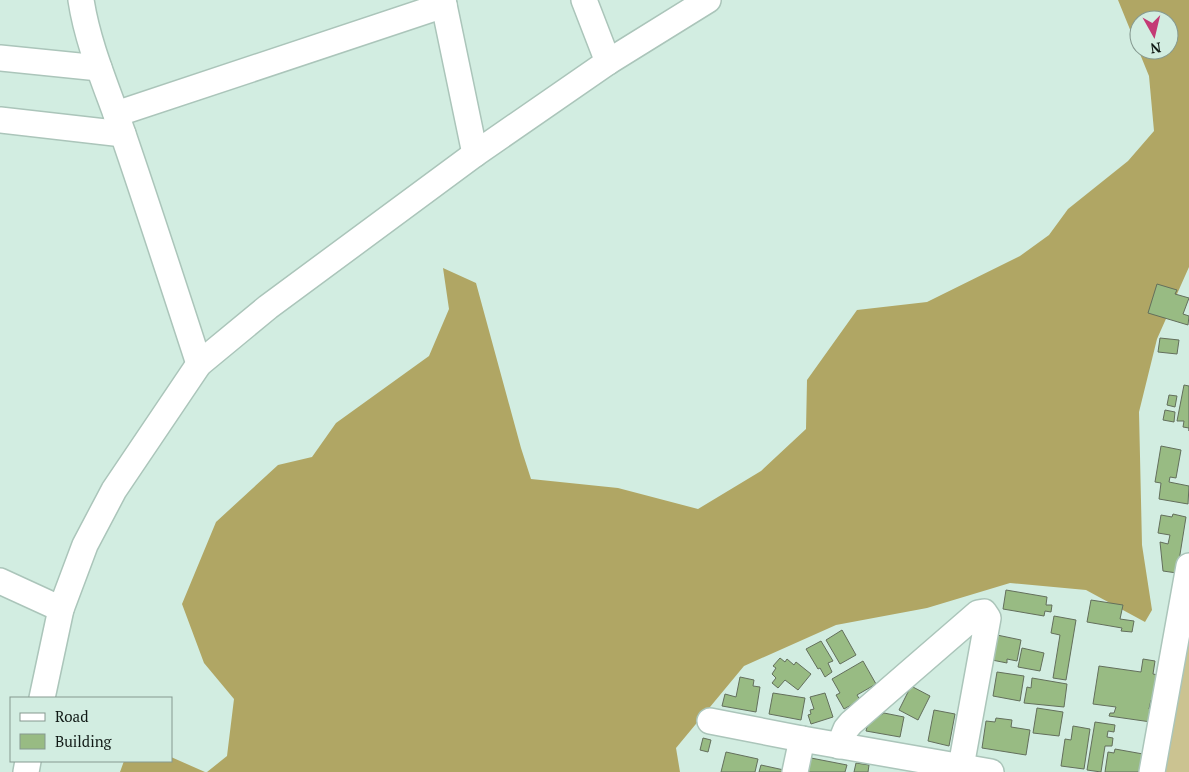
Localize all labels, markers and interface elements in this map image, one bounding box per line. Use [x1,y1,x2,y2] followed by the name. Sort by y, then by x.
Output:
[1129,10,1179,60] north arrow
[1149,38,1162,59] text: N
[10,697,172,762] legend
[55,706,88,726] text: Road
[55,731,113,751] text: Building

